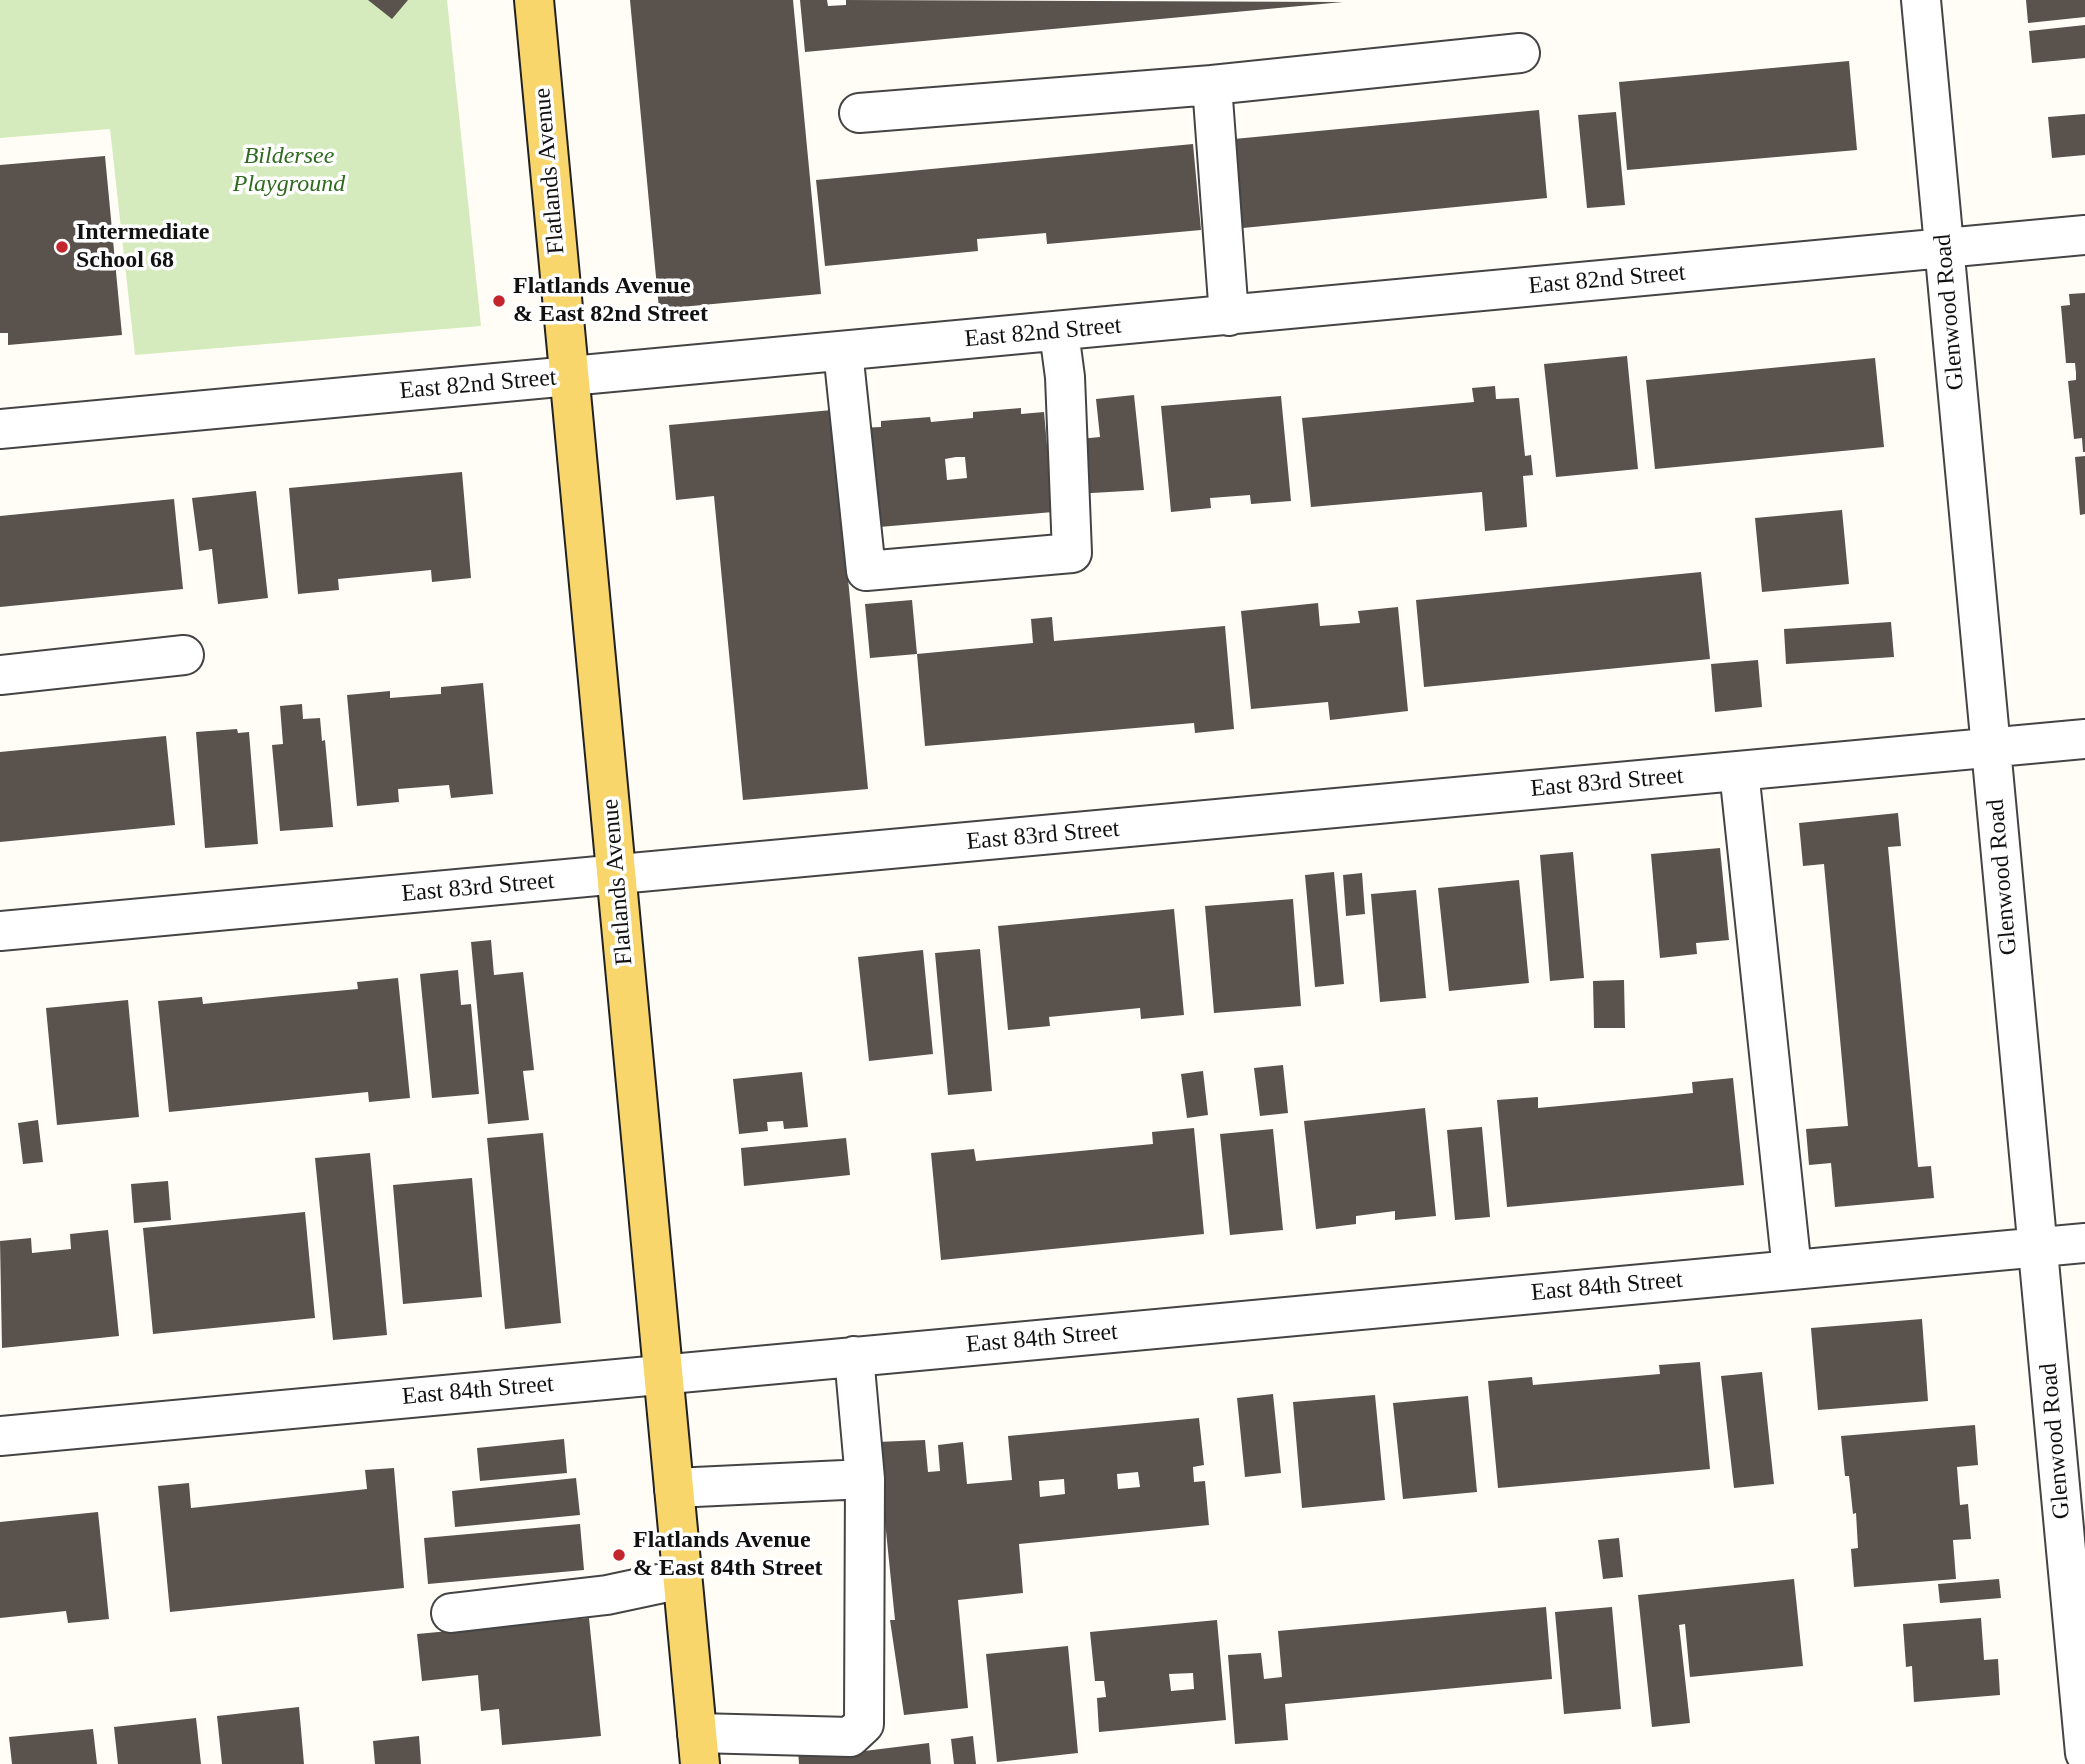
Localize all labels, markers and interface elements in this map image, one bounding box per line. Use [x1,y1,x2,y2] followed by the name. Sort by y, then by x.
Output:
[528,87,572,255] street label: Flatlands Avenue
[233,143,345,199] park label: Bildersee Playground
[76,219,209,275] place label: Intermediate School 68
[1929,233,1971,391] street label: Glenwood Road
[54,239,70,255] marker: Intermediate School 68
[1527,259,1687,301] street label: East 82nd Street
[513,273,708,329] place label: Flatlands Avenue & East 82nd Street
[491,293,507,309] marker: Flatlands Avenue & East 82nd Street
[963,312,1123,354] street label: East 82nd Street
[398,364,558,406] street label: East 82nd Street
[1529,762,1685,804] street label: East 83rd Street
[596,798,640,966] street label: Flatlands Avenue
[1982,798,2024,956] street label: Glenwood Road
[965,815,1121,857] street label: East 83rd Street
[400,867,556,909] street label: East 83rd Street
[1530,1266,1684,1308] street label: East 84th Street
[965,1318,1119,1360] street label: East 84th Street
[2035,1362,2077,1520] street label: Glenwood Road
[401,1370,555,1412] street label: East 84th Street
[633,1527,823,1583] place label: Flatlands Avenue & East 84th Street
[611,1547,627,1563] marker: Flatlands Avenue & East 84th Street

